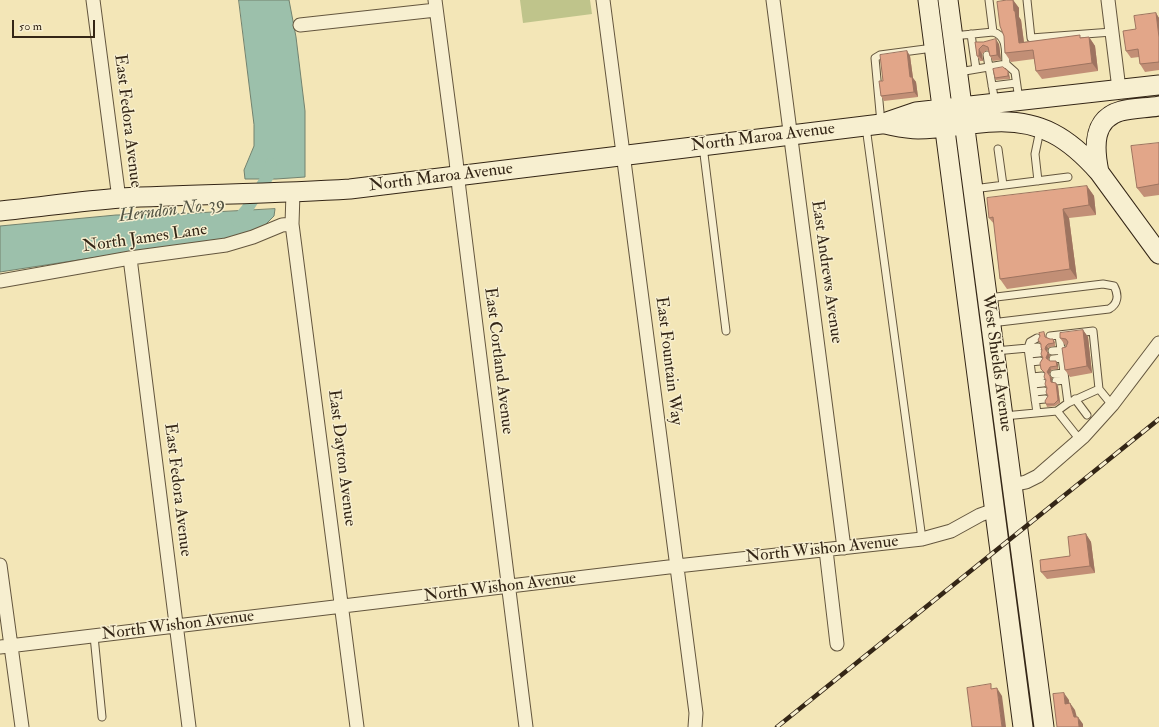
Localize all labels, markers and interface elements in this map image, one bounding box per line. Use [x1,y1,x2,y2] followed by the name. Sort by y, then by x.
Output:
[14,12,97,38] scale bar
[19,19,42,34] text: 50 m
[109,53,145,189] street label: East Fedora Avenue
[690,119,836,157] street label: North Maroa Avenue
[368,159,514,197] street label: North Maroa Avenue
[118,194,226,228] water label: Herndon No. 39
[806,199,846,345] street label: East Andrews Avenue
[81,220,209,258] street label: North James Lane
[479,286,517,436] street label: East Cortland Avenue
[976,293,1016,433] street label: West Shields Avenue
[650,295,686,427] street label: East Fountain Way
[322,389,360,527] street label: East Dayton Avenue
[159,422,195,558] street label: East Fedora Avenue
[745,532,899,568] street label: North Wishon Avenue
[423,569,577,607] street label: North Wishon Avenue
[101,607,255,645] street label: North Wishon Avenue

